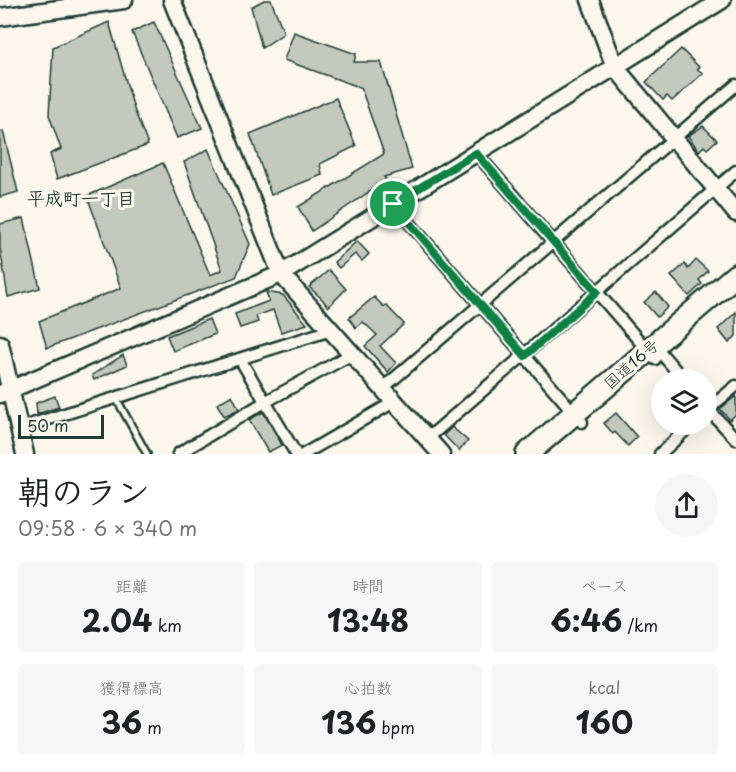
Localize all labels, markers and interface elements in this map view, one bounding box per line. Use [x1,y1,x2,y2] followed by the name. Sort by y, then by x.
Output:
[367,178,418,229] pin
[27,184,135,211] district label: 平成町一丁目
[376,187,409,220] icon: arrive
[597,332,663,394] street label: 国道16号
[651,369,717,435] map controls
[651,369,717,435] button: layers
[18,412,104,439] scale bar
[27,413,68,437] text: 50 m
[18,465,150,515] text: 朝のラン
[655,474,718,537] button: share
[18,513,197,543] text: 09:58 · 6 × 340 m
[116,573,148,597] text: 距離
[352,573,384,597] text: 時間
[581,573,628,597] text: ペース
[82,597,152,642] text: 2.04
[327,597,409,642] text: 13:48
[551,597,622,642] text: 6:46
[152,613,182,637] text: km
[622,613,658,637] text: /km
[100,675,164,699] text: 獲得標高
[344,675,392,699] text: 心拍数
[588,675,620,699] text: kcal
[101,699,142,744] text: 36
[321,699,376,744] text: 136
[575,699,633,744] text: 160
[142,715,162,739] text: m
[376,715,415,739] text: bpm

